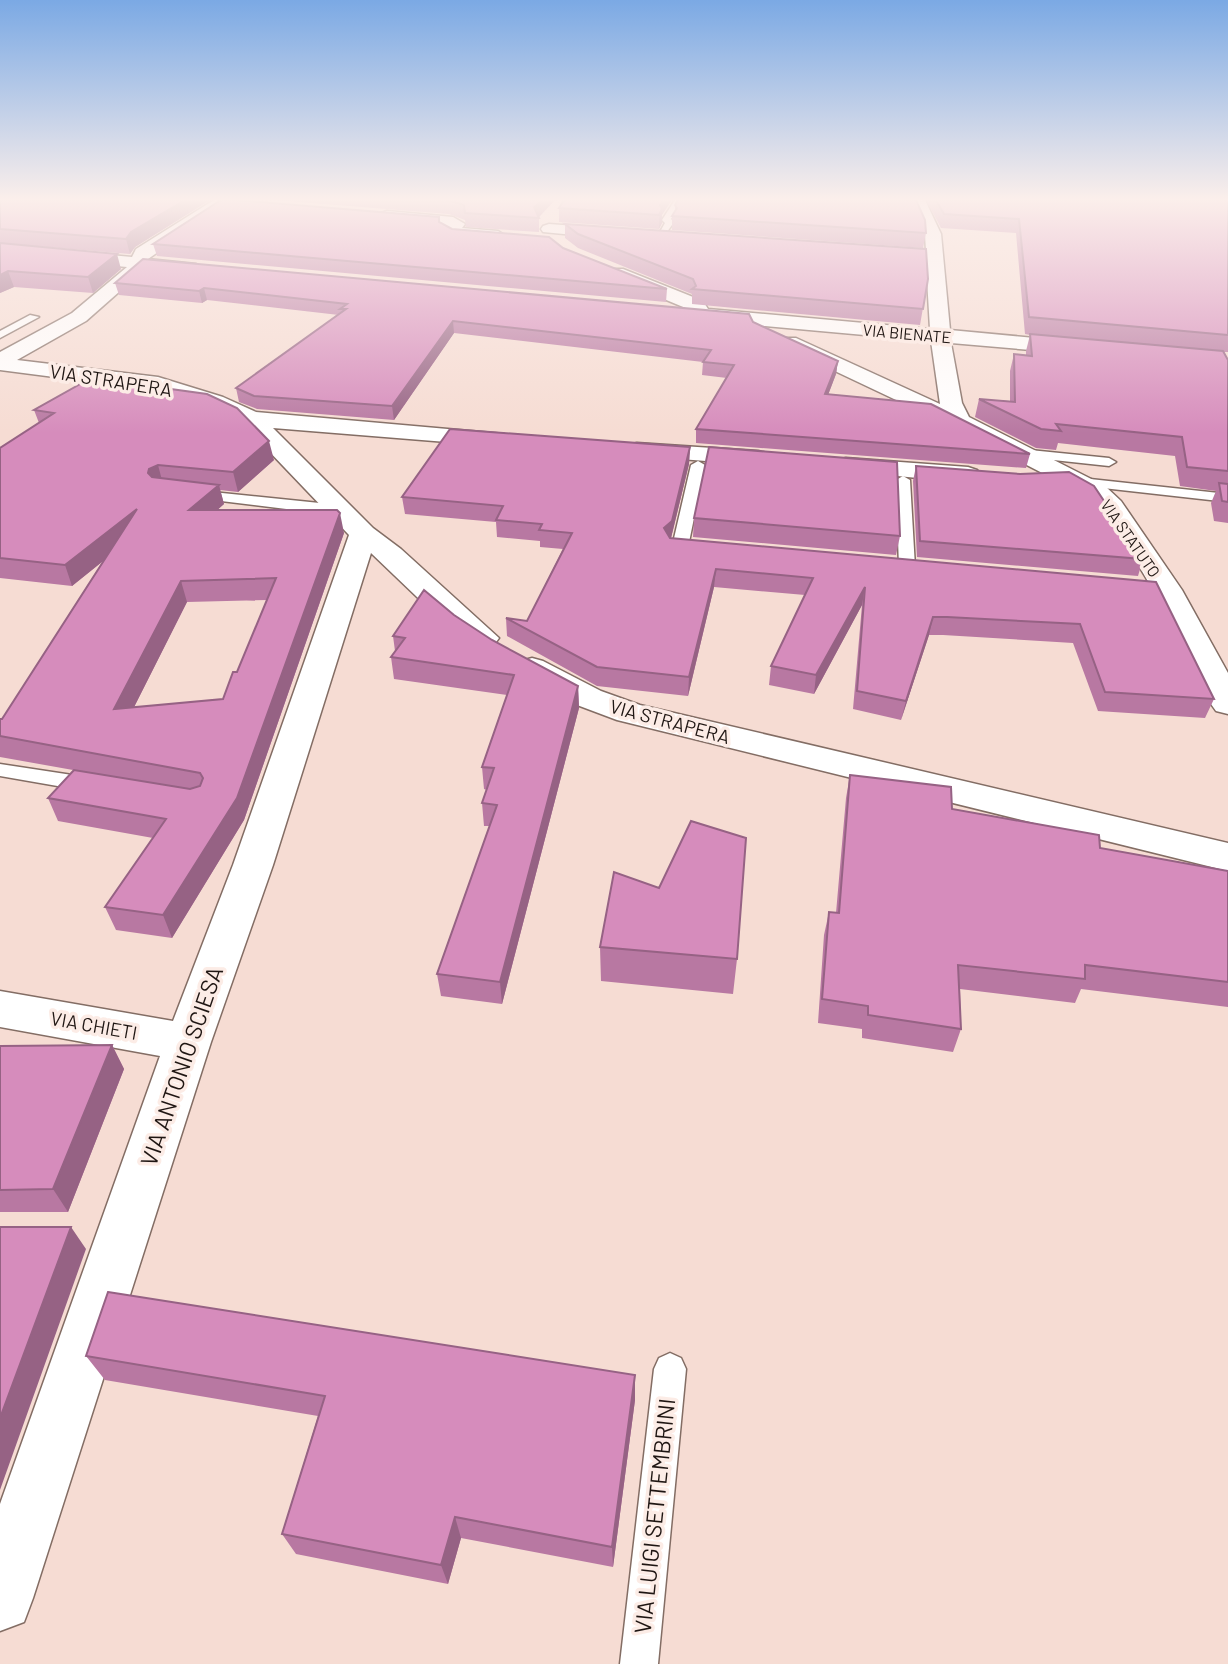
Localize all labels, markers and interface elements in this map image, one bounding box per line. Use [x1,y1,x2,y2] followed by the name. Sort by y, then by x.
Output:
[862,320,952,346] street label: VIA BIENATE
[48,359,174,401] street label: VIA STRAPERA
[1097,496,1165,580] street label: VIA STATUTO
[607,694,733,748] street label: VIA STRAPERA
[134,963,228,1169] street label: VIA ANTONIO SCIESA
[49,1006,139,1044] street label: VIA CHIETI
[628,1397,680,1635] street label: VIA LUIGI SETTEMBRINI

